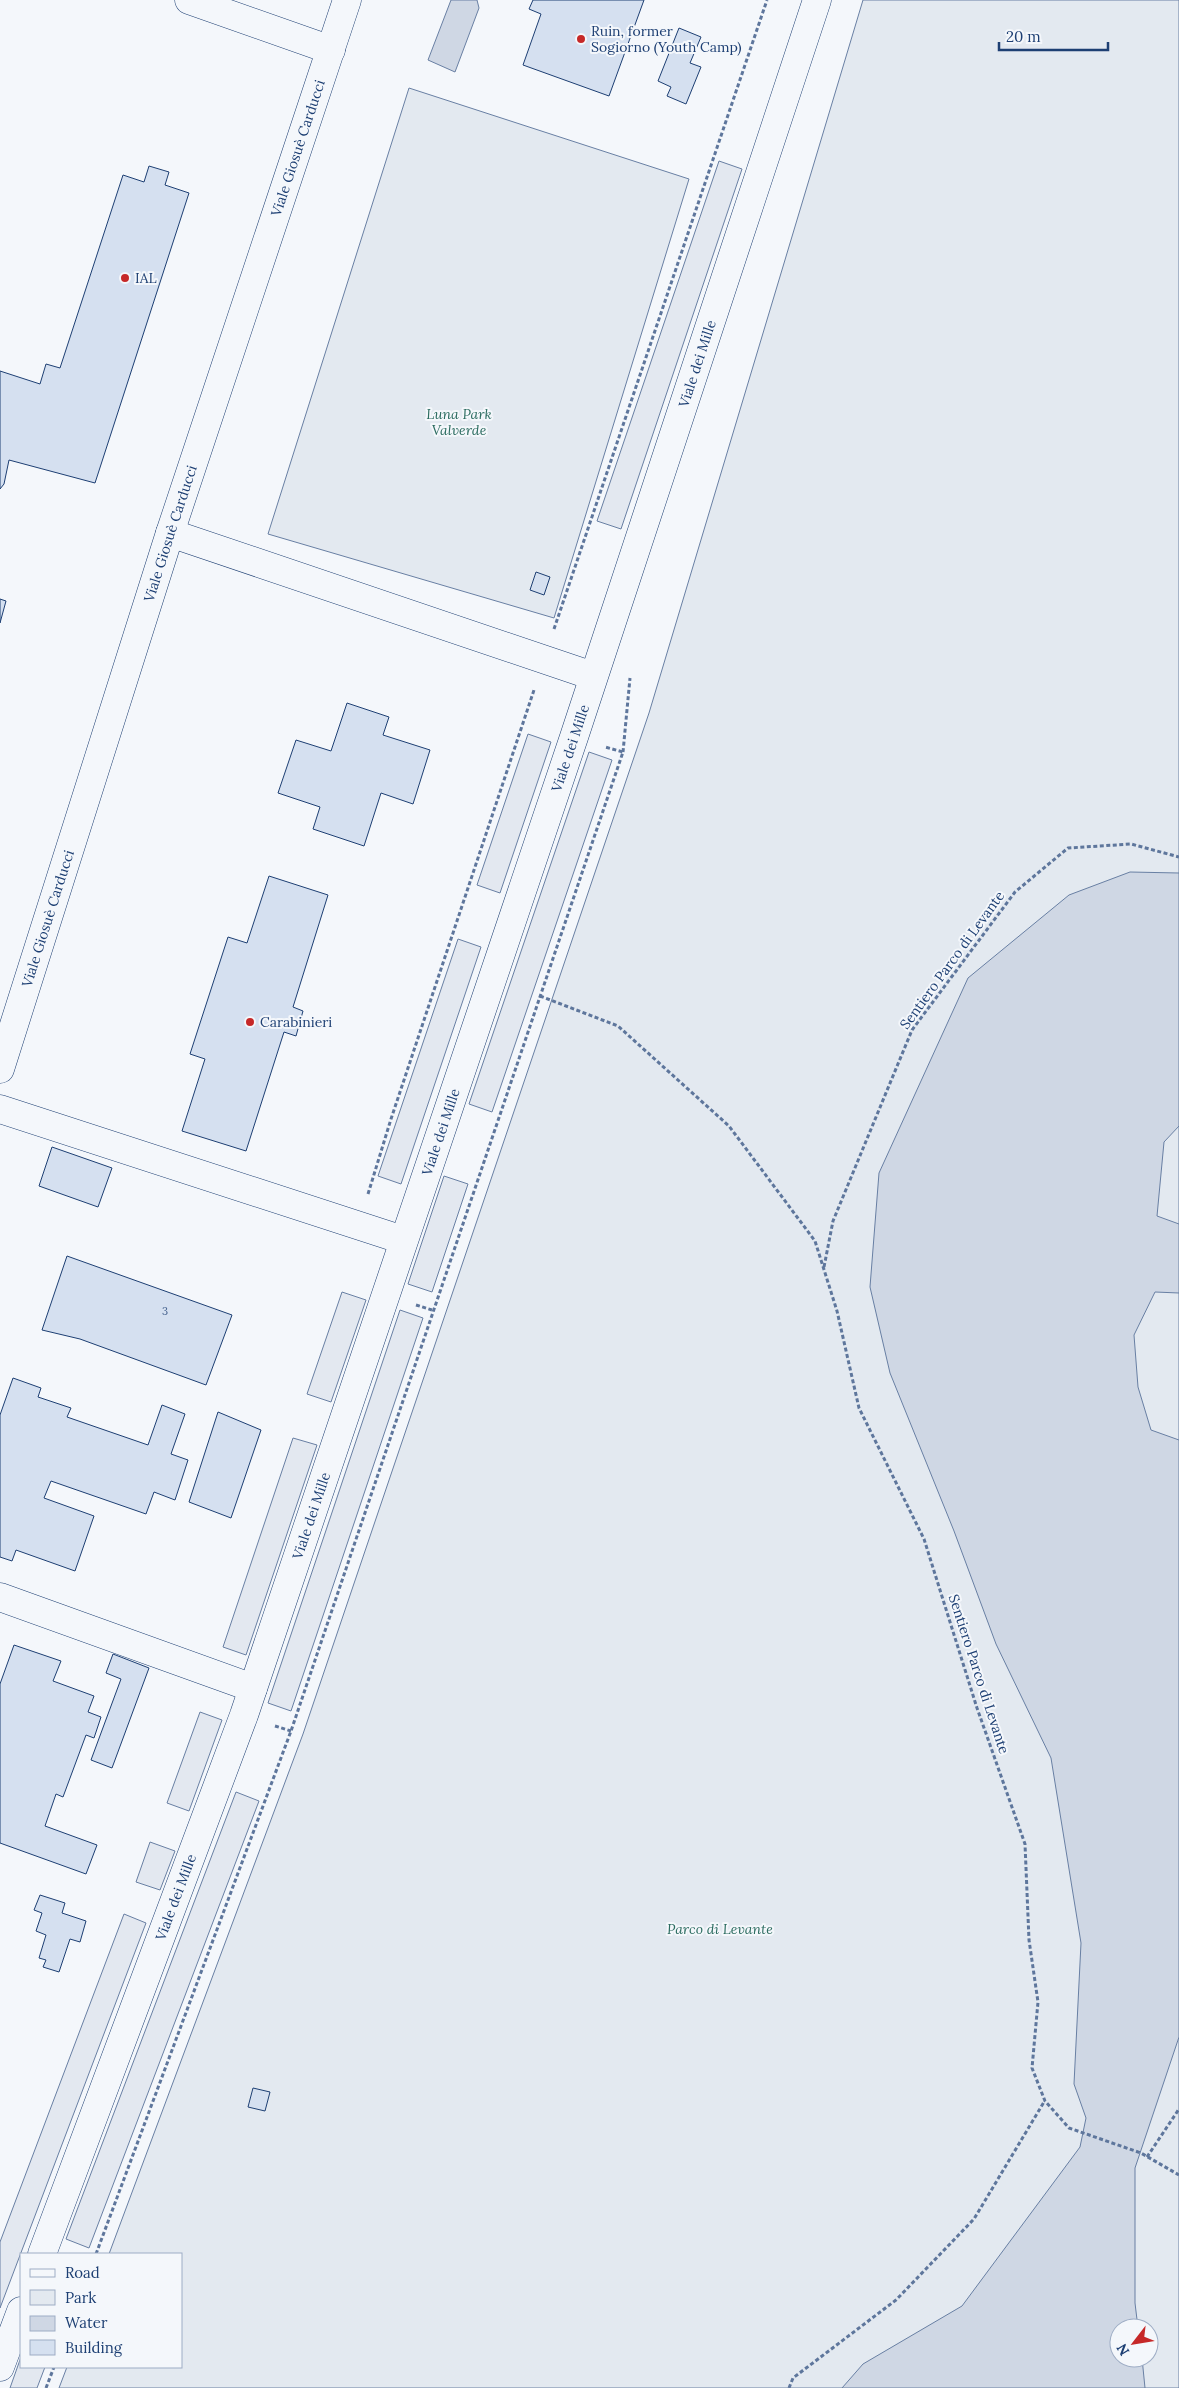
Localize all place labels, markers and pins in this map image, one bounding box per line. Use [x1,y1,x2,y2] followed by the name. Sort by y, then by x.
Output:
[591,22,741,56] place label: Ruin, former Sogiorno (Youth Camp)
[575,33,587,45] marker: Ruin, former Sogiorno (Youth Camp)
[135,269,157,287] place label: IAL
[119,272,131,284] marker: IAL
[260,1013,332,1031] place label: Carabinieri
[244,1016,256,1028] marker: Carabinieri

